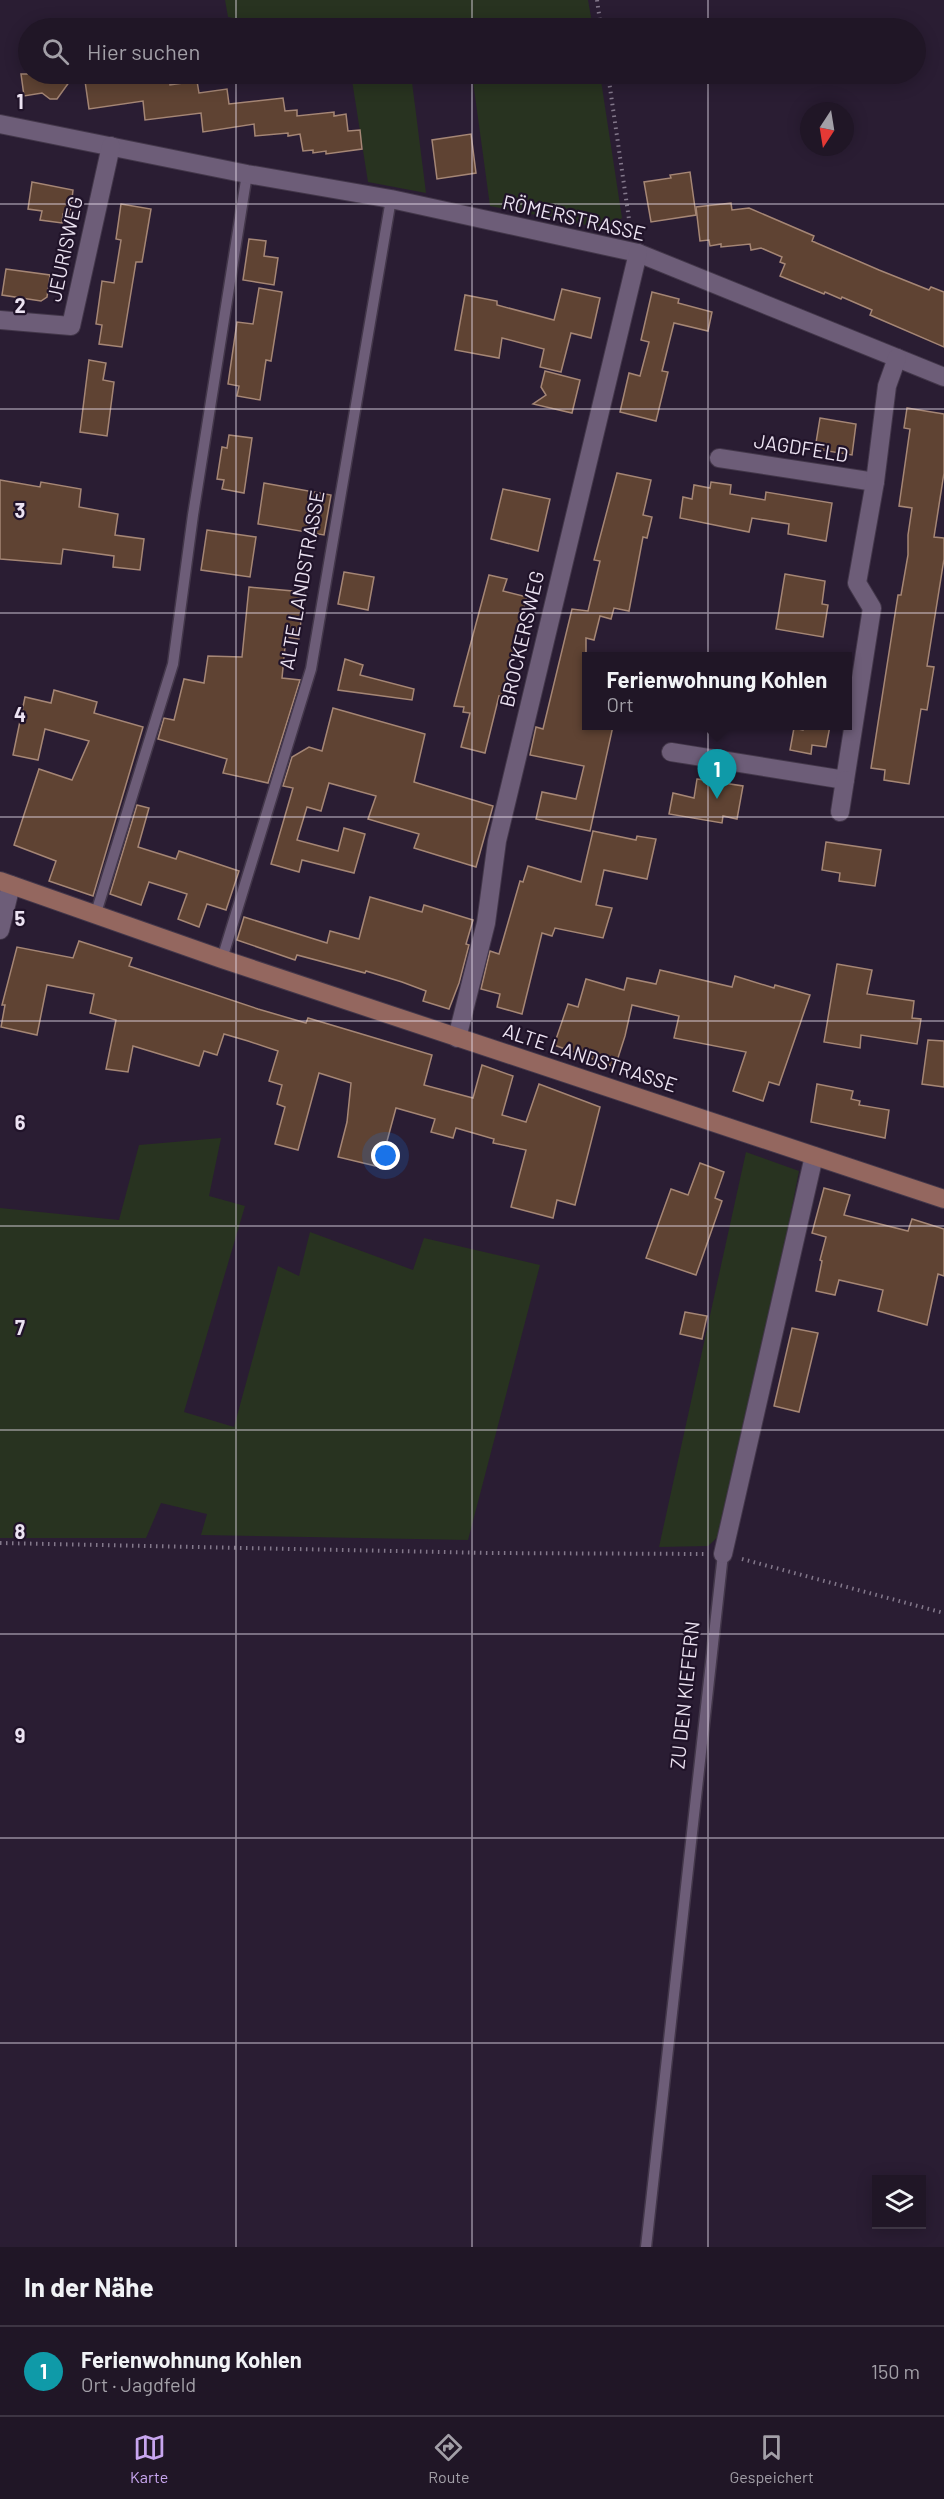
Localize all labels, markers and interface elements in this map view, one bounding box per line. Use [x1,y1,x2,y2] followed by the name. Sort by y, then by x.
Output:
[18,18,926,84] search box
[39,35,72,68] icon: search
[87,38,200,64] text: Hier suchen
[16,89,24,113] text: 1
[800,102,854,156] north arrow
[500,189,648,245] street label: RÖMERSTRASSE
[41,194,87,304] street label: JEURISWEG
[14,293,26,317] text: 2
[752,428,850,466] street label: JAGDFELD
[273,488,329,671] street label: ALTE LANDSTRASSE
[15,498,25,522] text: 3
[494,568,548,709] street label: BROCKERSWEG
[582,652,852,730] popup
[607,666,827,692] text: Ferienwohnung Kohlen
[607,692,634,716] text: Ort
[14,702,26,726] text: 4
[698,750,736,799] pin: 1
[15,906,26,930] text: 5
[500,1018,680,1097] street label: ALTE LANDSTRASSE
[15,1110,26,1134] text: 6
[371,1141,400,1170] your location
[15,1315,25,1339] text: 7
[15,1519,26,1543] text: 8
[664,1620,704,1770] street label: ZU DEN KIEFERN
[15,1723,25,1747] text: 9
[872,2175,926,2229] map controls
[872,2175,926,2229] button: layers
[24,2271,154,2302] text: In der Nähe
[81,2346,302,2372] text: Ferienwohnung Kohlen
[40,2359,47,2383] text: 1
[871,2359,920,2383] text: 150 m
[81,2372,196,2396] text: Ort · Jagdfeld
[130,2431,168,2486] tab: Karte
[428,2431,469,2486] tab: Route
[730,2431,814,2486] tab: Gespeichert

